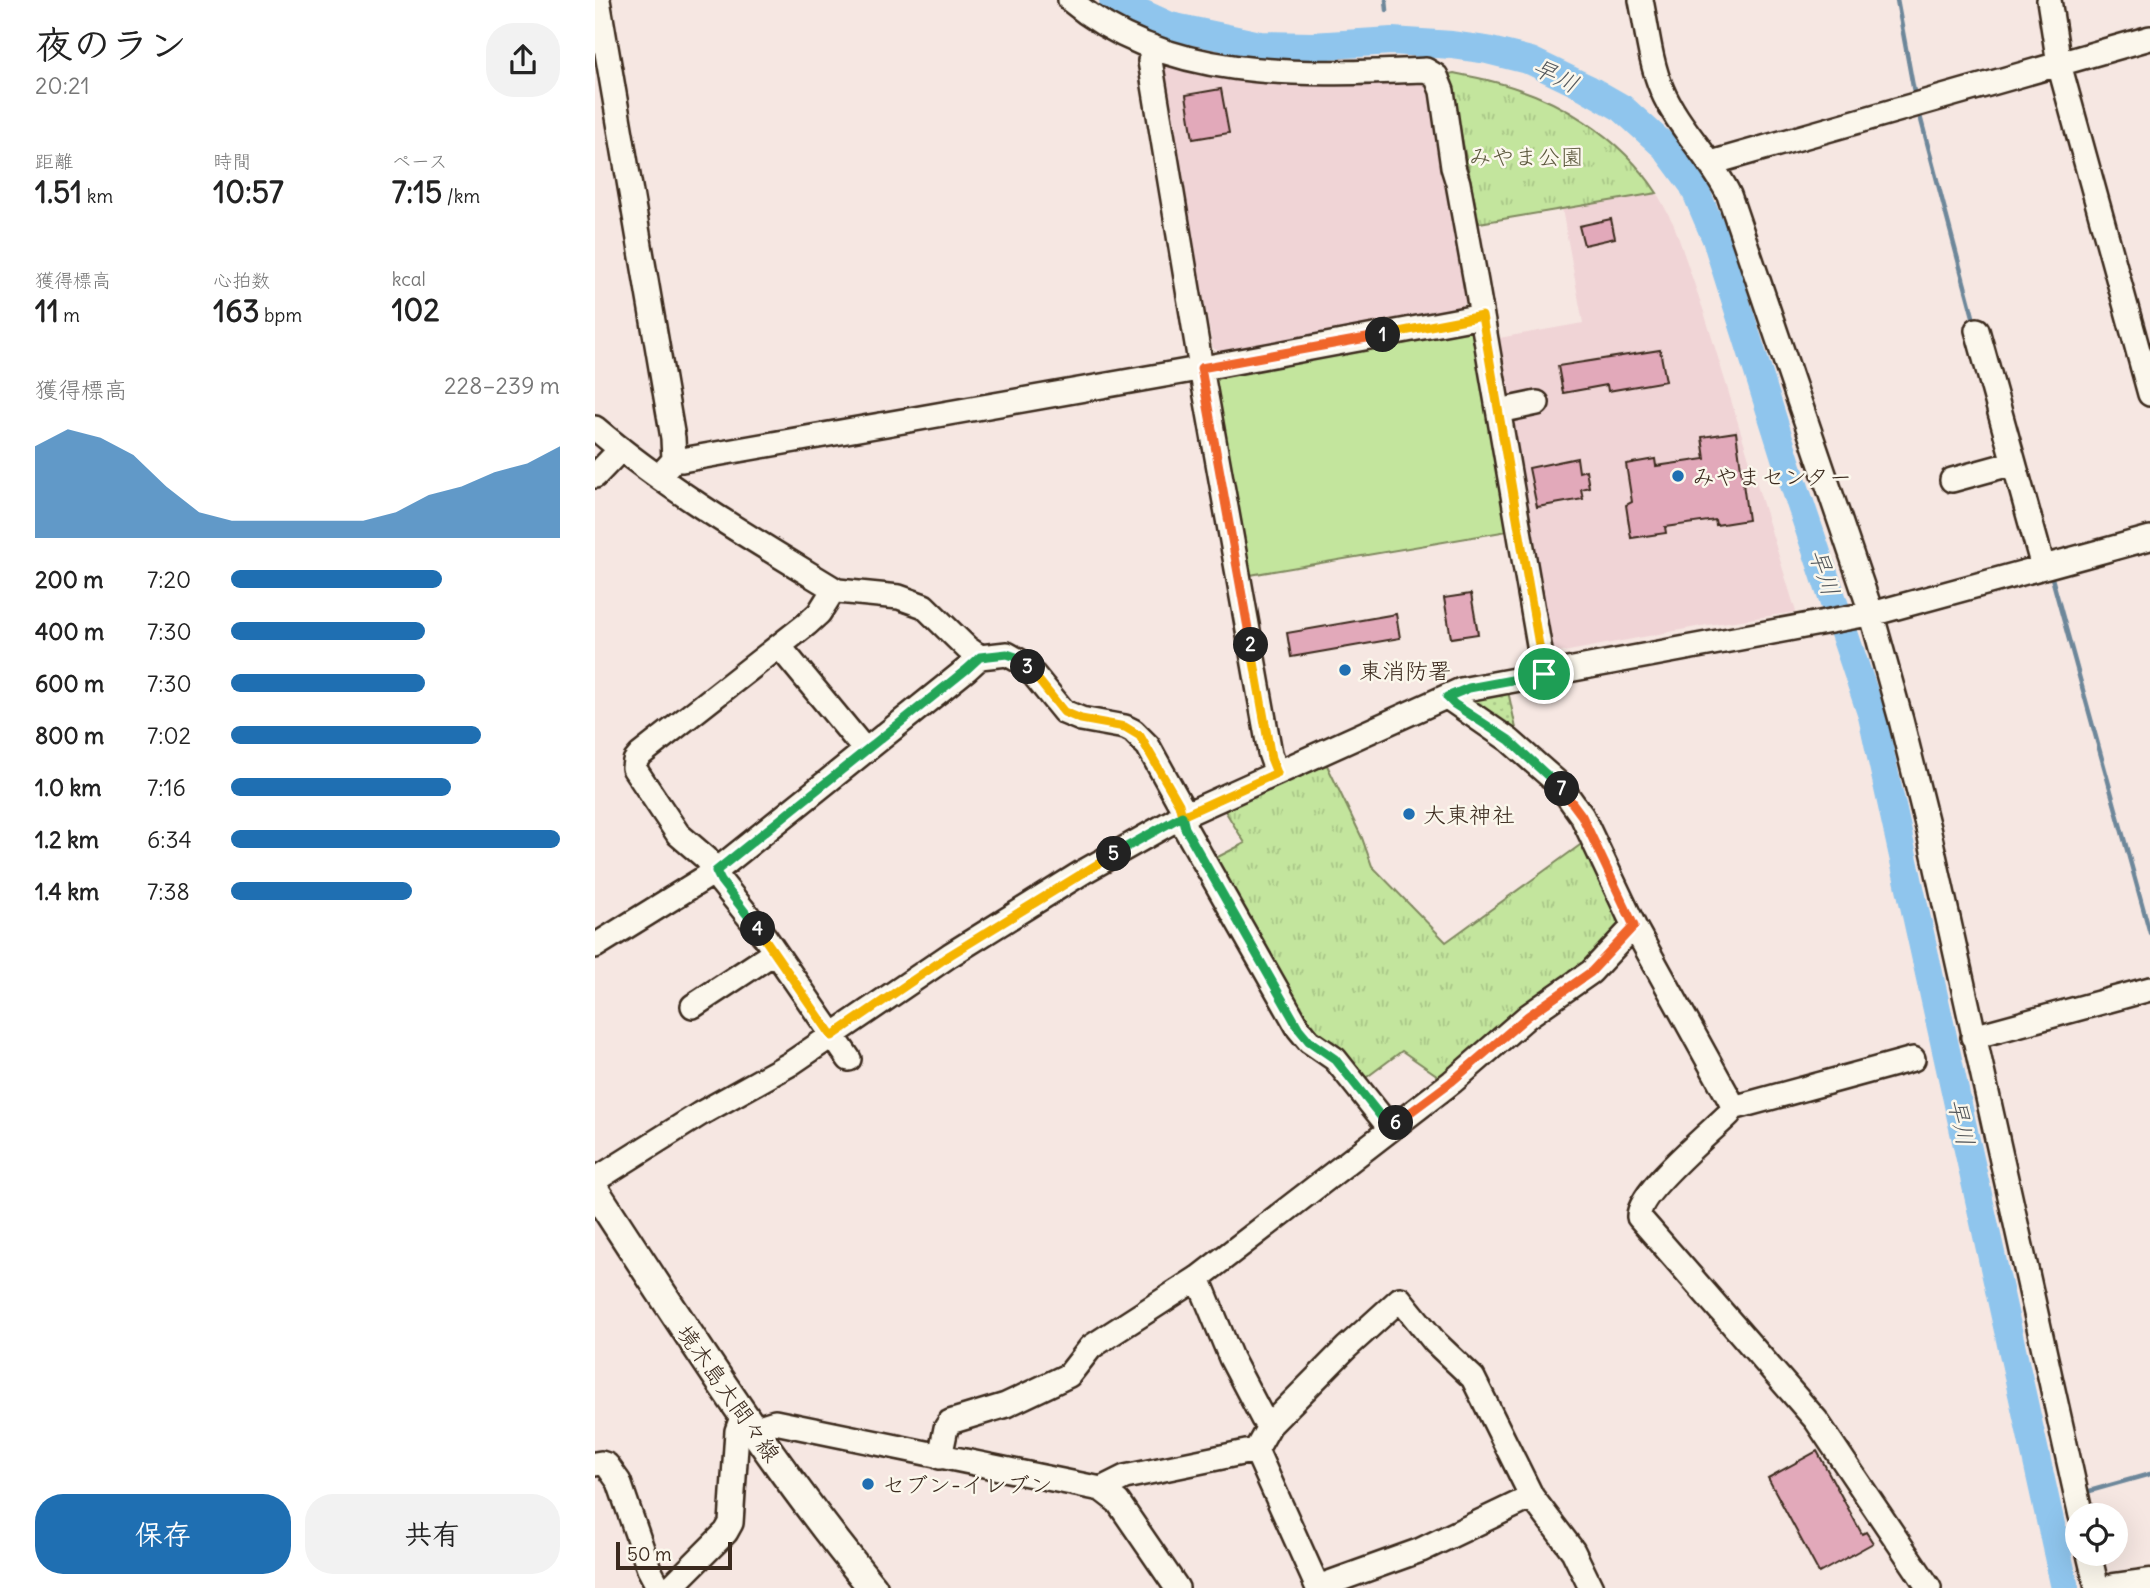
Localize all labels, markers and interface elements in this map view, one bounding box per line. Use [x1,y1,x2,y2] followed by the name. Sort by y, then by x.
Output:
[35,21,187,68] text: 夜のラン
[486,23,560,97] button: share
[1528,51,1584,99] water label: 早川
[35,71,90,100] text: 20:21
[1469,142,1584,171] park label: みやま公園
[35,149,73,173] text: 距離
[213,149,251,173] text: 時間
[392,149,448,173] text: ペース
[35,173,82,211] text: 1.51
[213,173,284,211] text: 10:57
[392,173,442,211] text: 7:15
[82,184,113,208] text: km
[442,184,480,208] text: /km
[392,267,426,291] text: kcal
[35,268,111,292] text: 獲得標高
[213,268,270,292] text: 心拍数
[392,291,440,329] text: 102
[35,292,59,330] text: 11
[213,292,260,330] text: 163
[59,303,80,327] text: m
[260,303,302,327] text: bpm
[1365,318,1401,352] pin: 1
[1379,322,1386,346] text: 1
[444,371,560,400] text: 228–239 m
[35,375,127,404] text: 獲得標高
[1692,462,1852,491] place label: みやまセンター
[1670,468,1686,484] marker: みやまセンター
[1803,545,1847,599] water label: 早川
[35,565,104,594] text: 200 m
[147,565,191,594] text: 7:20
[35,617,104,646] text: 400 m
[147,617,192,646] text: 7:30
[1233,628,1269,662] pin: 2
[1245,632,1256,656] text: 2
[1514,644,1574,704] pin
[1011,650,1045,684] pin: 3
[1022,654,1033,678] text: 3
[1525,655,1563,693] icon: arrive
[1359,656,1451,685] place label: 東消防署
[1337,662,1353,678] marker: 東消防署
[35,669,104,698] text: 600 m
[147,669,192,698] text: 7:30
[35,721,104,750] text: 800 m
[147,721,191,750] text: 7:02
[1545,772,1579,806] pin: 7
[35,773,101,802] text: 1.0 km
[147,773,186,802] text: 7:16
[1557,776,1566,800] text: 7
[1423,800,1515,829] place label: 大東神社
[1401,806,1417,822] marker: 大東神社
[35,825,99,854] text: 1.2 km
[147,825,192,854] text: 6:34
[1097,836,1131,872] pin: 5
[1108,841,1119,865] text: 5
[35,877,99,906] text: 1.4 km
[147,877,190,906] text: 7:38
[741,912,775,946] pin: 4
[752,916,763,940] text: 4
[1942,1095,1982,1149] water label: 早川
[1379,1106,1413,1140] pin: 6
[1390,1110,1401,1134] text: 6
[671,1319,787,1467] street label: 境木島大間々線
[882,1470,1053,1499] place label: セブン-イレブン
[860,1476,876,1492] marker: セブン-イレブン
[35,1494,291,1574] button: 保存
[305,1494,560,1574] button: 共有
[2065,1503,2128,1566] map controls
[2065,1503,2128,1566] button: locate
[616,1539,731,1571] scale bar
[627,1542,672,1566] text: 50 m

